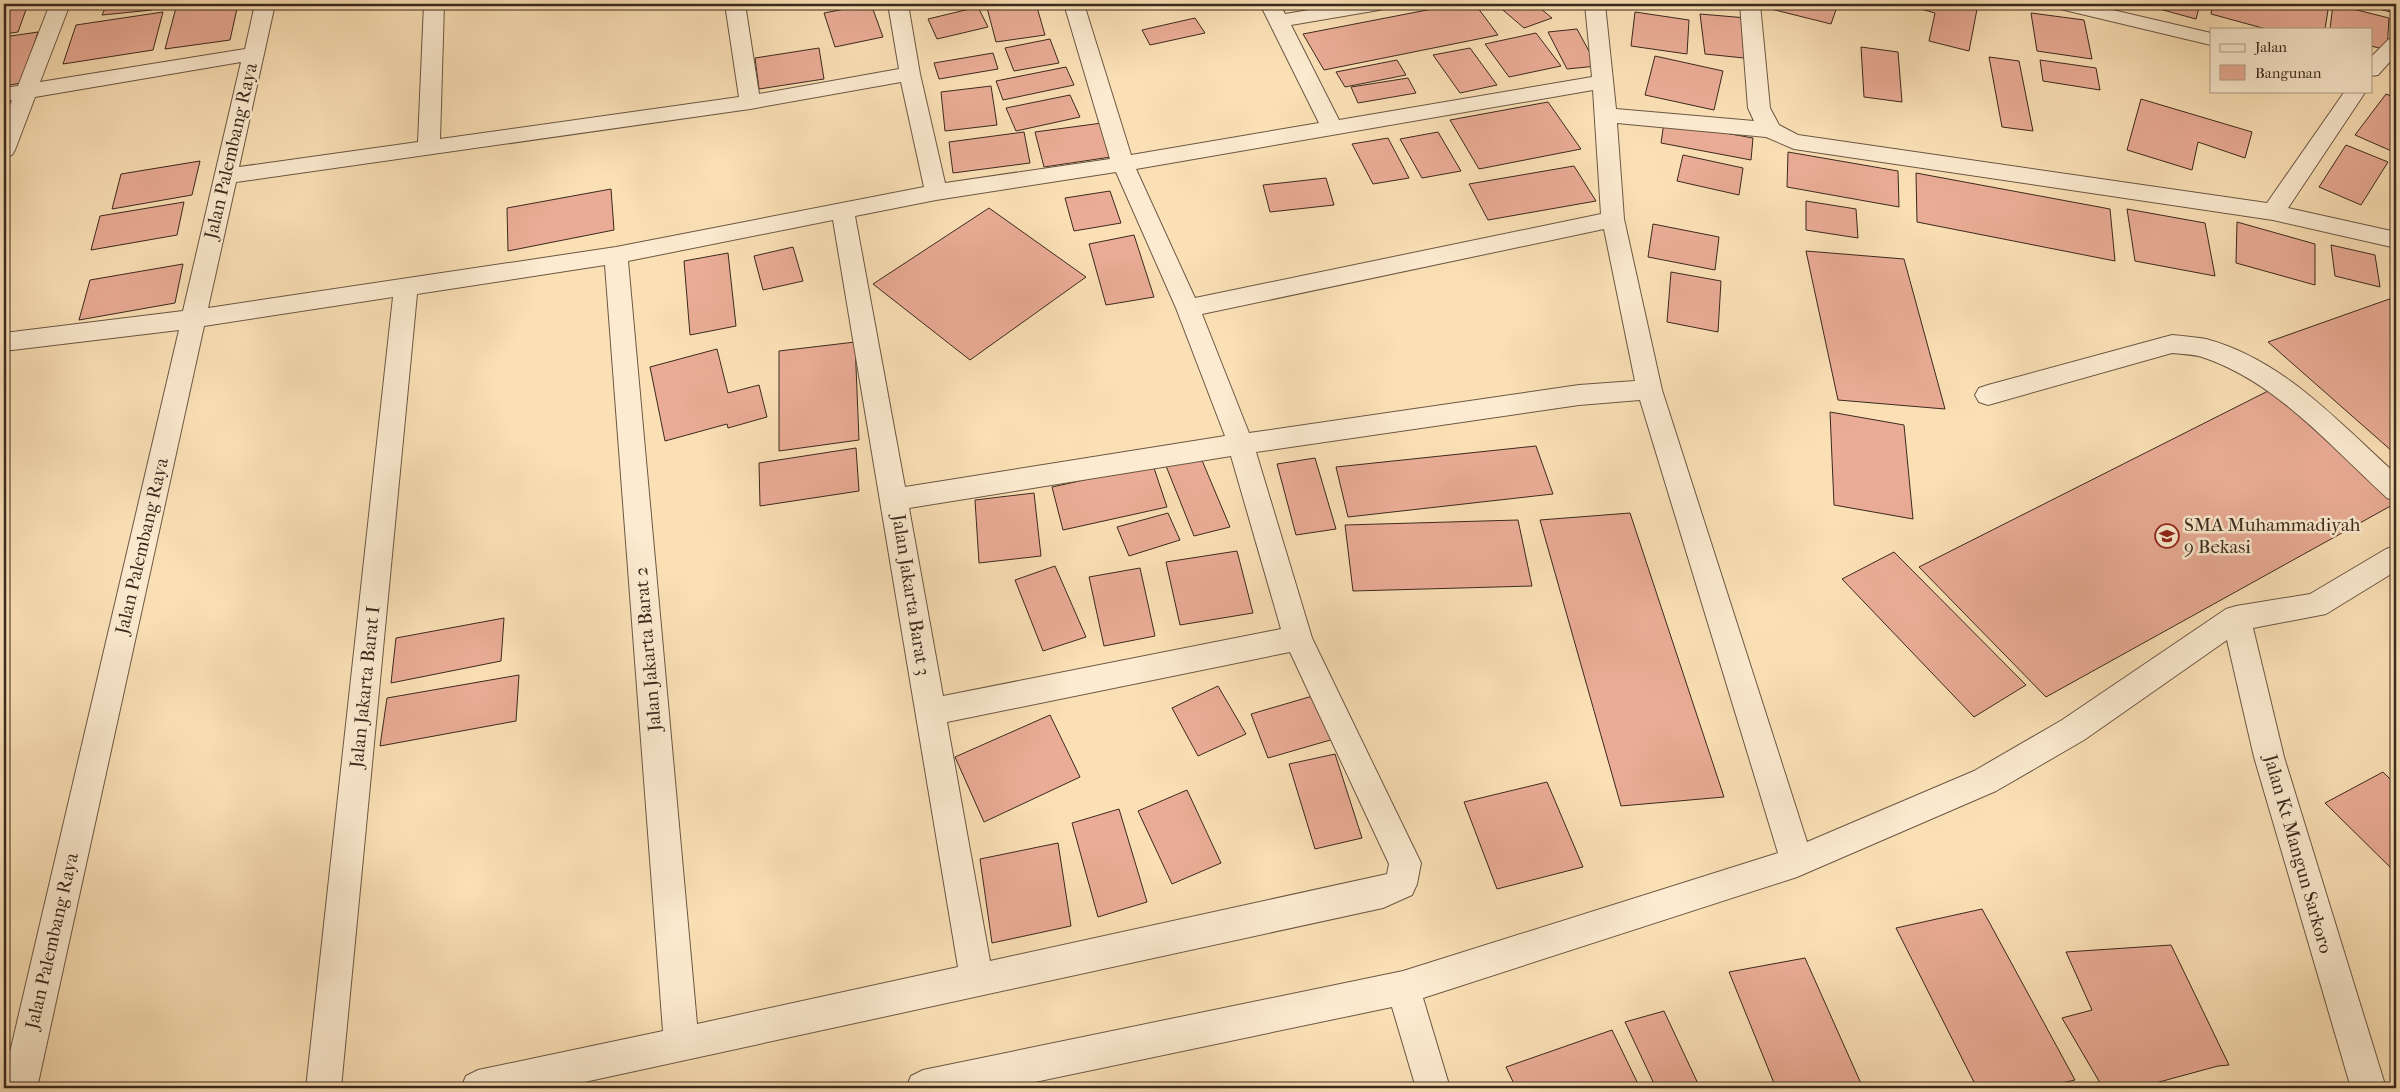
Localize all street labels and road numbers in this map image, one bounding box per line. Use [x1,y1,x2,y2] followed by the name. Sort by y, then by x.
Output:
[200,61,262,243] street label: Jalan Palembang Raya
[111,456,173,638] street label: Jalan Palembang Raya
[887,511,935,677] street label: Jalan Jakarta Barat 3
[630,566,666,734] street label: Jalan Jakarta Barat 2
[345,605,384,771] street label: Jalan Jakarta Barat I
[2259,750,2337,956] street label: Jalan Kt Mangun Sarkoro
[21,851,83,1033] street label: Jalan Palembang Raya

